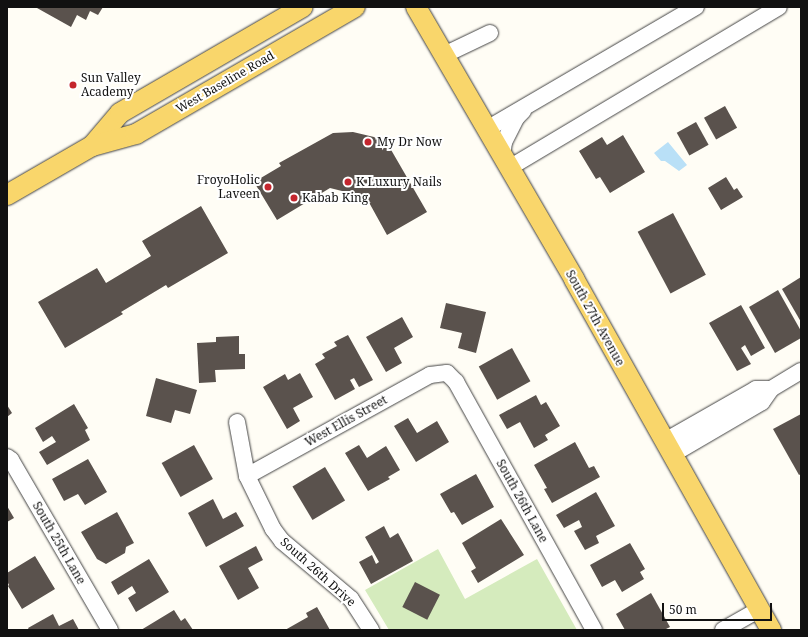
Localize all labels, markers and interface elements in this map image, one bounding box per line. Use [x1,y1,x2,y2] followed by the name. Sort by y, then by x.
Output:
[173,48,277,116] street label: West Baseline Road
[81,71,141,99] place label: Sun Valley Academy
[68,80,78,90] marker: Sun Valley Academy
[377,135,442,149] place label: My Dr Now
[362,136,374,148] marker: My Dr Now
[197,173,260,201] place label: FroyoHolic Laveen
[356,175,442,189] place label: K Luxury Nails
[343,177,353,187] marker: K Luxury Nails
[263,182,273,192] marker: FroyoHolic Laveen
[302,191,368,205] place label: Kabab King
[289,193,299,203] marker: Kabab King
[563,268,627,368] street label: South 27th Avenue
[302,392,390,450] street label: West Ellis Street
[493,457,551,545] street label: South 26th Lane
[30,499,88,587] street label: South 25th Lane
[278,535,358,609] street label: South 26th Drive
[664,595,774,621] scale bar
[669,601,697,618] text: 50 m

